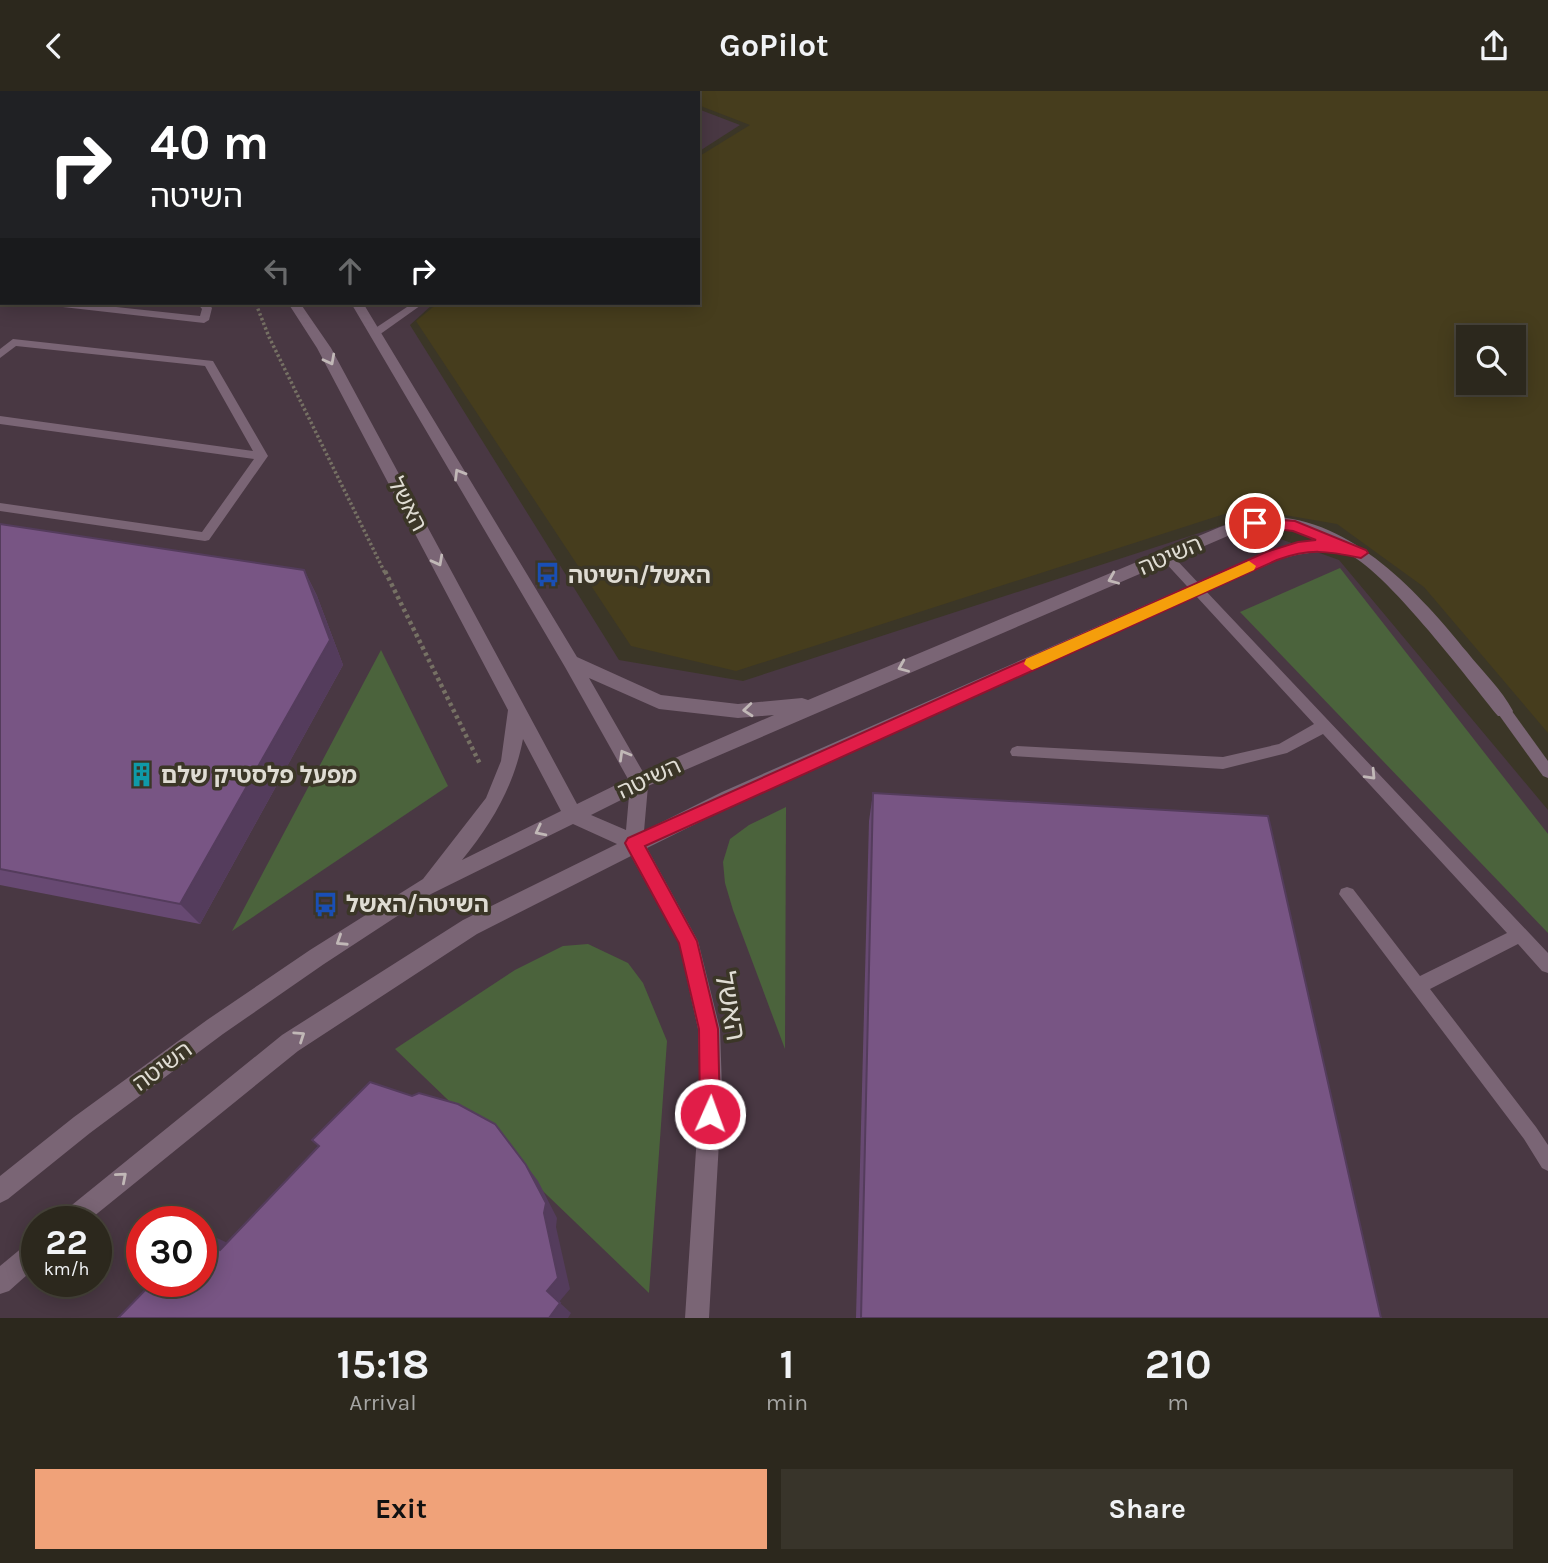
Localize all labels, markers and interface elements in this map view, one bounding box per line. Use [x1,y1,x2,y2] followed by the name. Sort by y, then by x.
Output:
[35,27,73,65] icon: back
[719,27,829,64] text: GoPilot
[1475,27,1513,65] icon: share
[150,114,269,171] text: 40 m
[35,119,126,210] icon: right
[150,178,243,215] text: השיטה
[258,252,296,290] icon: left
[331,252,369,290] icon: ahead
[404,252,442,290] icon: right
[1456,325,1526,395] map controls
[1456,325,1526,395] button: search
[322,353,336,366] one-way arrow
[454,469,467,481] one-way arrow
[382,473,433,536] street label: האשל
[1225,493,1285,553] pin
[1236,504,1274,542] icon: arrive
[1134,530,1206,581] street label: השיטה
[430,553,444,566] one-way arrow
[534,561,562,589] bus stop icon: האשל/השיטה
[568,562,711,589] place label: האשל/השיטה
[1108,570,1120,584] one-way arrow
[898,659,910,673] one-way arrow
[742,702,753,717] one-way arrow
[619,749,632,762] one-way arrow
[613,752,685,805] street label: השיטה
[127,761,155,789] building icon: מפעל פלסטיק שלם
[161,762,357,789] place label: מפעל פלסטיק שלם
[1363,767,1375,780] one-way arrow
[535,823,547,837] one-way arrow
[312,890,340,918] bus stop icon: השיטה/האשל
[346,891,489,918] place label: השיטה/האשל
[336,933,349,946] one-way arrow
[708,969,753,1043] street label: האשל
[292,1031,305,1044] one-way arrow
[127,1036,197,1097] street label: השיטה
[673,1077,747,1151] position arrow
[114,1173,127,1185] one-way arrow
[126,1206,217,1297] speed limit sign: 30
[45,1222,88,1263] text: 22
[44,1258,89,1280] text: km/h
[336,1339,429,1389] text: 15:18
[779,1339,794,1389] text: 1
[1145,1339,1212,1389] text: 210
[349,1389,417,1416] text: Arrival
[766,1389,808,1416] text: min
[1167,1389,1189,1416] text: m
[35,1469,767,1549] button: Exit
[781,1469,1513,1549] button: Share

